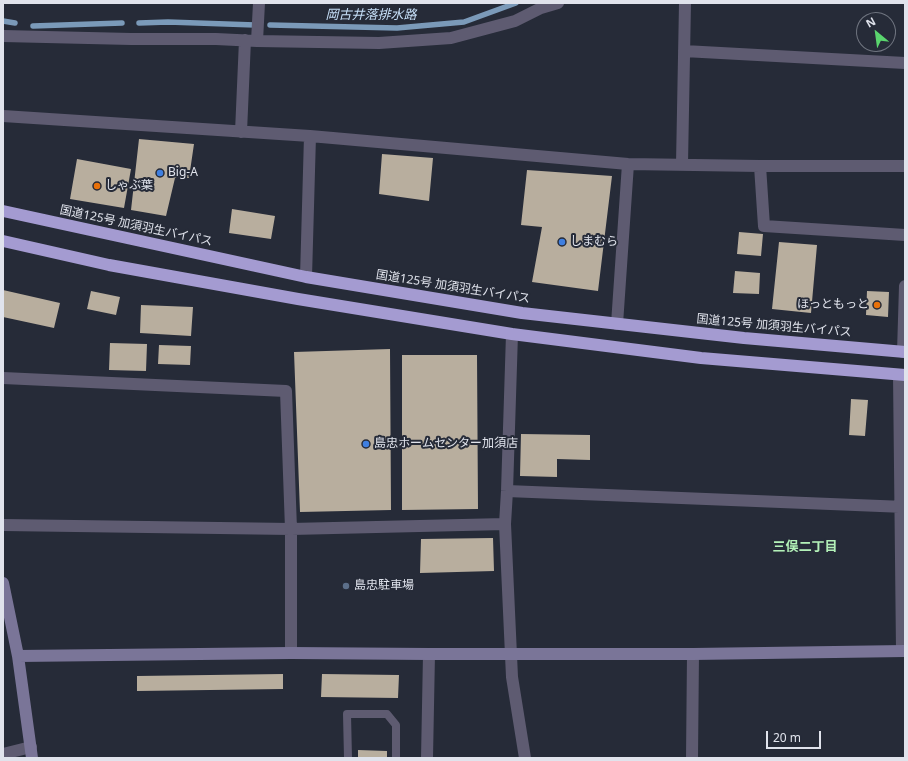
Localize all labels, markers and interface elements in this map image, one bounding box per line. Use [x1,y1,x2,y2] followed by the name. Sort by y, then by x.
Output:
[326,7,416,23] water label: 岡古井落排水路
[856,12,896,52] north arrow
[863,13,878,31] text: N
[168,166,198,180] place label: Big-A
[155,168,165,178] marker: Big-A
[105,179,153,193] place label: しゃぶ葉
[92,181,102,191] marker: しゃぶ葉
[58,203,214,249] street label: 国道125号 加須羽生バイパス
[570,235,618,249] place label: しまむら
[557,237,567,247] marker: しまむら
[375,268,531,306] street label: 国道125号 加須羽生バイパス
[797,298,869,312] place label: ほっともっと
[872,300,882,310] marker: ほっともっと
[696,312,852,340] street label: 国道125号 加須羽生バイパス
[374,437,518,451] place label: 島忠ホームセンター加須店
[361,439,371,449] marker: 島忠ホームセンター加須店
[773,539,837,555] district label: 三俣二丁目
[354,579,414,593] place label: 島忠駐車場
[341,581,351,591] marker: 島忠駐車場
[768,723,823,749] scale bar
[773,729,801,746] text: 20 m

